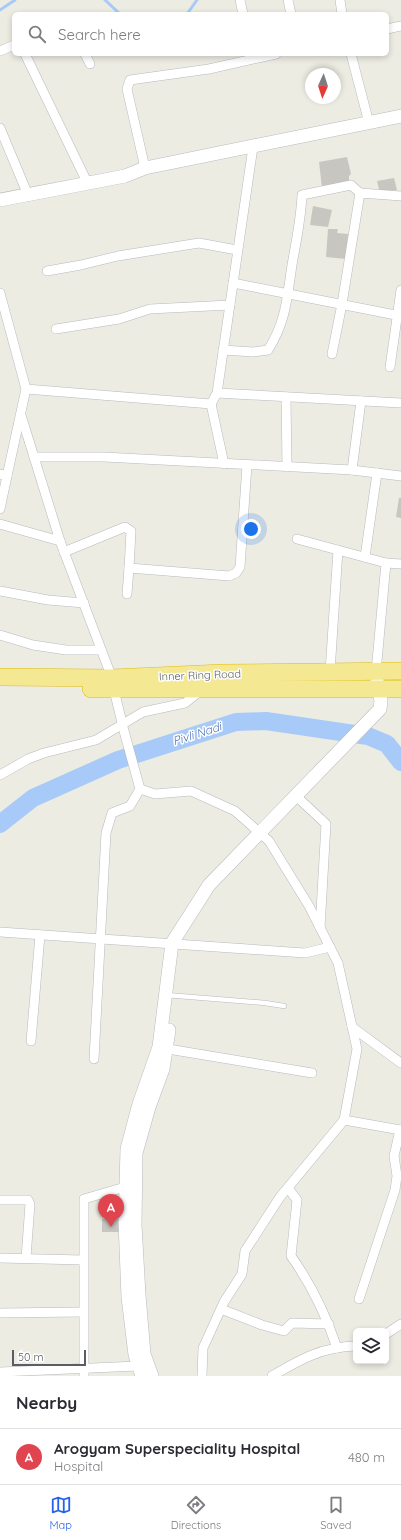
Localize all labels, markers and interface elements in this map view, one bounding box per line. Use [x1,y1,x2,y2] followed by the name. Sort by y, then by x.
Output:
[12,12,389,56] search box
[26,23,48,45] icon: search
[58,25,141,44] text: Search here
[305,68,341,104] north arrow
[241,519,261,539] your location
[159,667,241,683] street label: Inner Ring Road
[170,718,225,748] water label: Pivli Nadi
[98,1194,124,1227] pin: A
[353,1328,389,1364] map controls
[353,1328,389,1364] button: layers
[12,1348,86,1367] scale bar
[18,1350,44,1364] text: 50 m
[16,1392,77,1413] text: Nearby
[54,1439,300,1458] text: Arogyam Superspeciality Hospital
[25,1449,33,1465] text: A
[348,1449,385,1465] text: 480 m
[54,1458,103,1474] text: Hospital
[49,1494,72,1532] tab: Map
[171,1494,221,1532] tab: Directions
[320,1494,352,1532] tab: Saved

